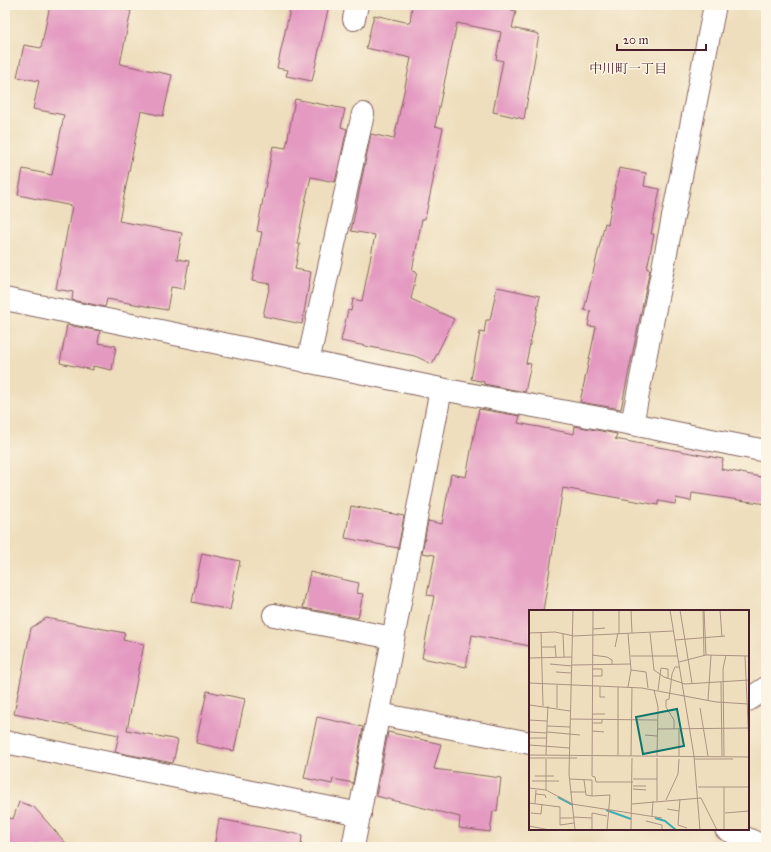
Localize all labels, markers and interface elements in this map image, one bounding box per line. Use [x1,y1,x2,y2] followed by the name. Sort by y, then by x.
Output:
[617,26,706,52] scale bar
[623,33,649,47] text: 20 m
[589,61,667,77] district label: 中川町一丁目
[529,610,749,830] inset map

